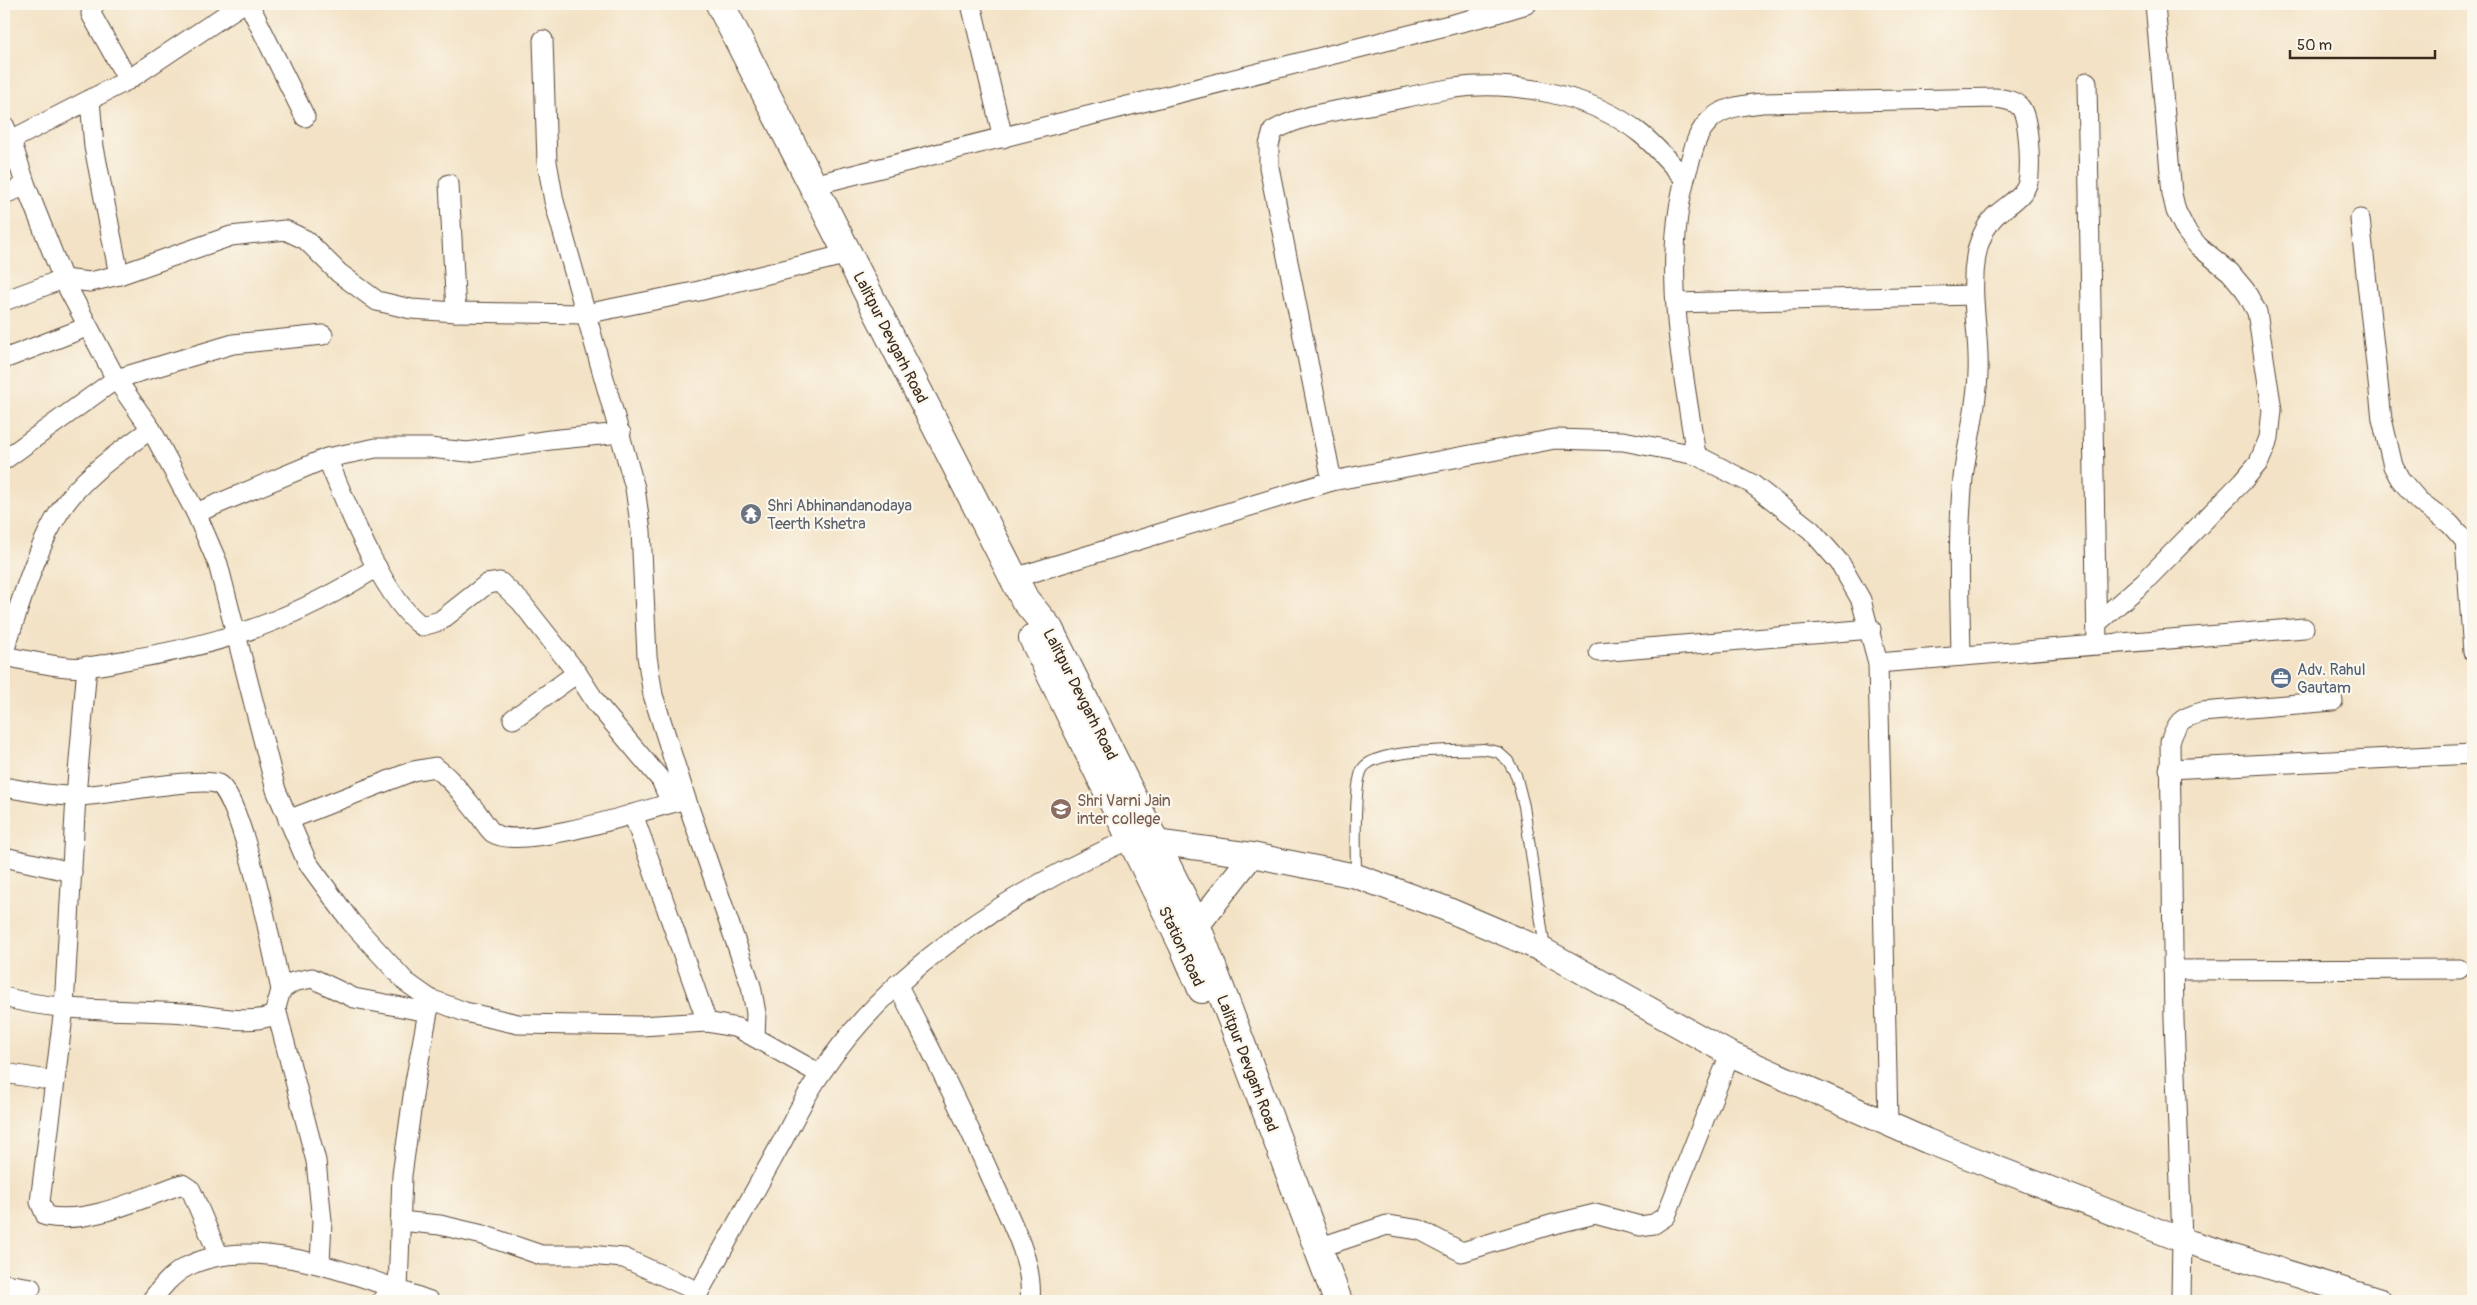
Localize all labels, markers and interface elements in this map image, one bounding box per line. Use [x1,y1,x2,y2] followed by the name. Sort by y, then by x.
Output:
[2290,28,2434,60] scale bar
[2297,36,2332,55] text: 50 m
[848,268,932,407] street label: Lalitpur Devgarh Road
[767,496,912,534] place label: Shri Abhinandanodaya Teerth Kshetra
[739,502,763,526] temple icon: Shri Abhinandanodaya Teerth Kshetra
[1038,625,1122,764] street label: Lalitpur Devgarh Road
[2297,660,2365,698] place label: Adv. Rahul Gautam
[2269,666,2293,690] office icon: Adv. Rahul Gautam
[1077,791,1171,829] place label: Shri Varni Jain inter college
[1049,797,1073,821] school or university icon: Shri Varni Jain inter college
[1154,903,1208,990] street label: Station Road
[1212,992,1282,1135] street label: Lalitpur Devgarh Road

